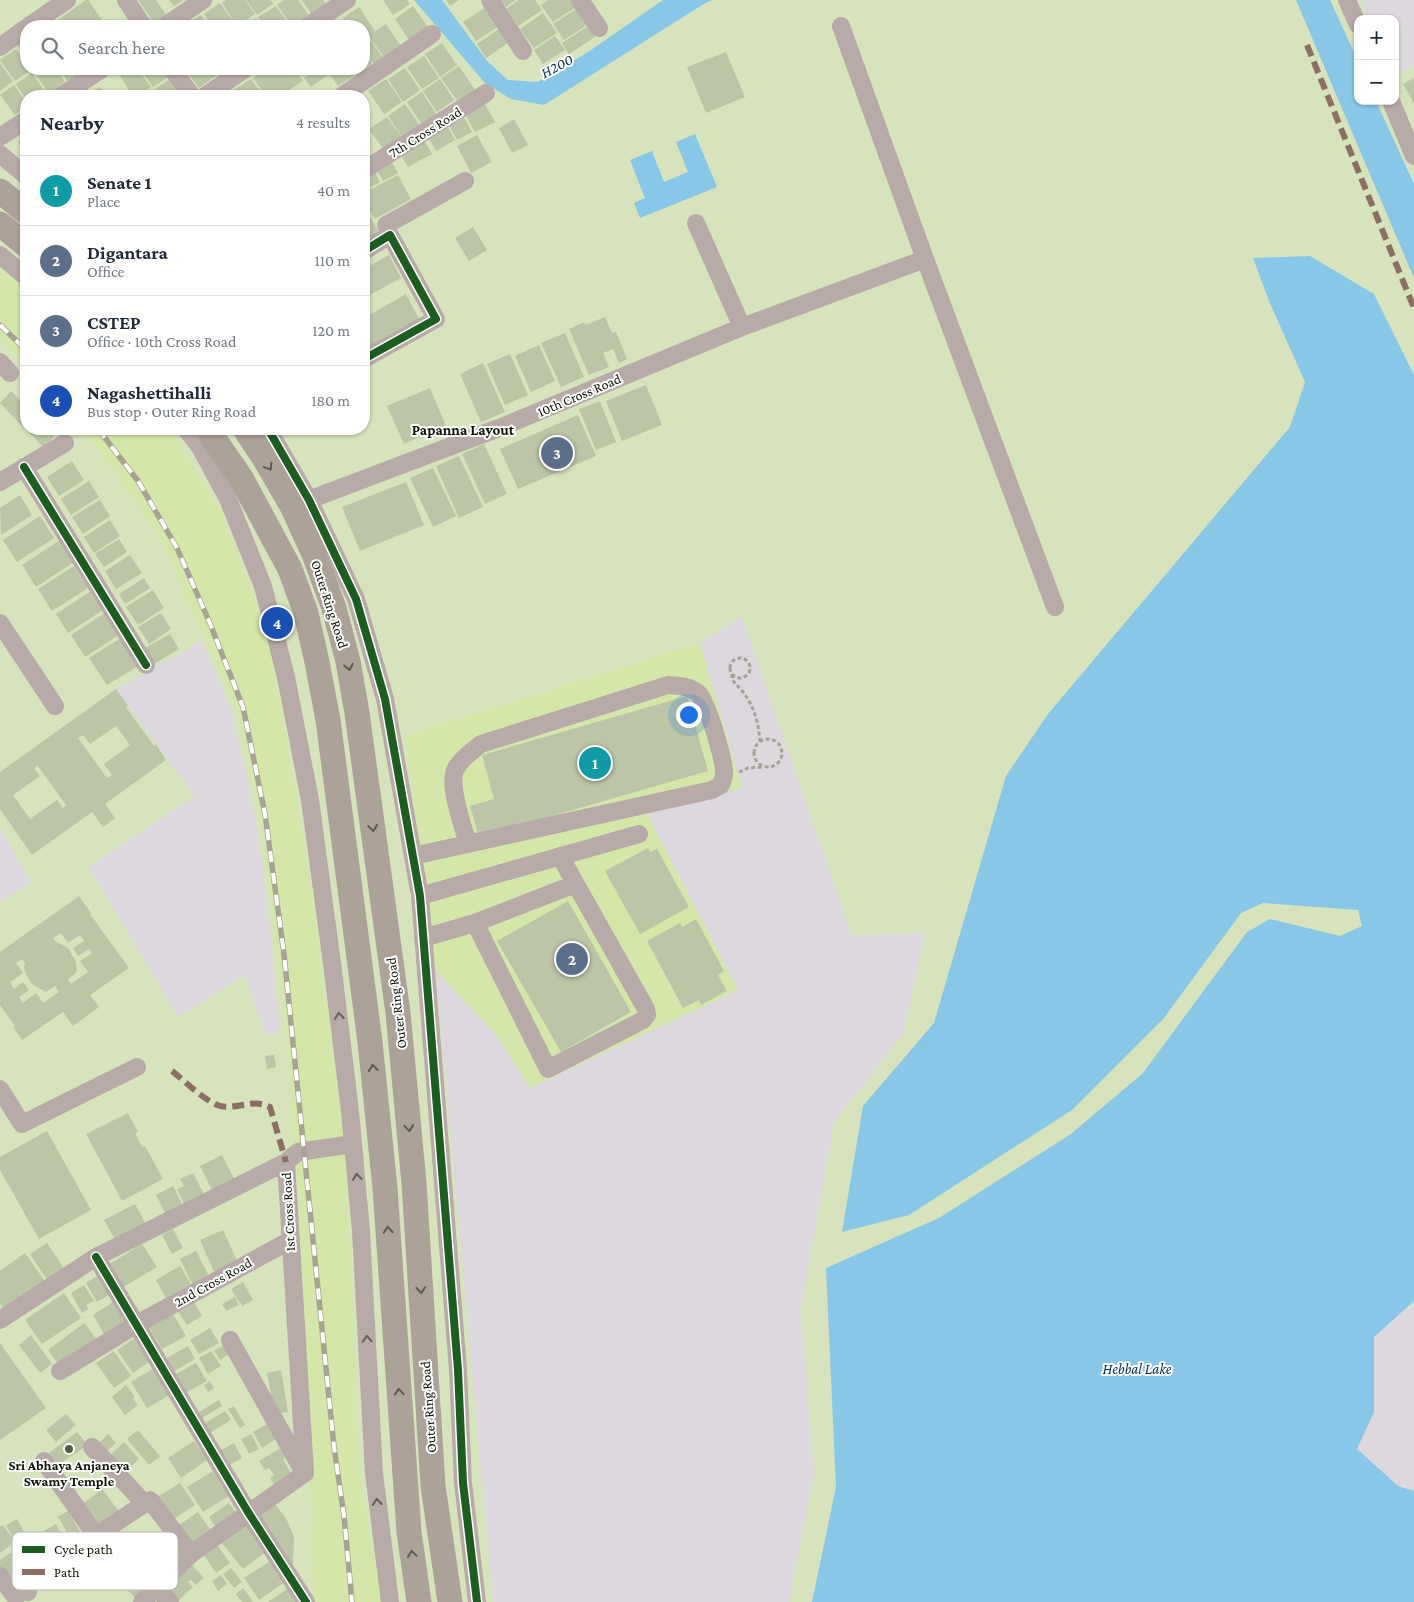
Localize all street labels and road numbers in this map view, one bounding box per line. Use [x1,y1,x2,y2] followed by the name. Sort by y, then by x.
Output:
[386,103,465,161] street label: 7th Cross Road
[535,370,624,420] street label: 10th Cross Road
[308,558,352,651] street label: Outer Ring Road
[382,956,410,1050] street label: Outer Ring Road
[278,1171,298,1252] street label: 1st Cross Road
[171,1254,255,1310] street label: 2nd Cross Road
[417,1360,439,1453] street label: Outer Ring Road

